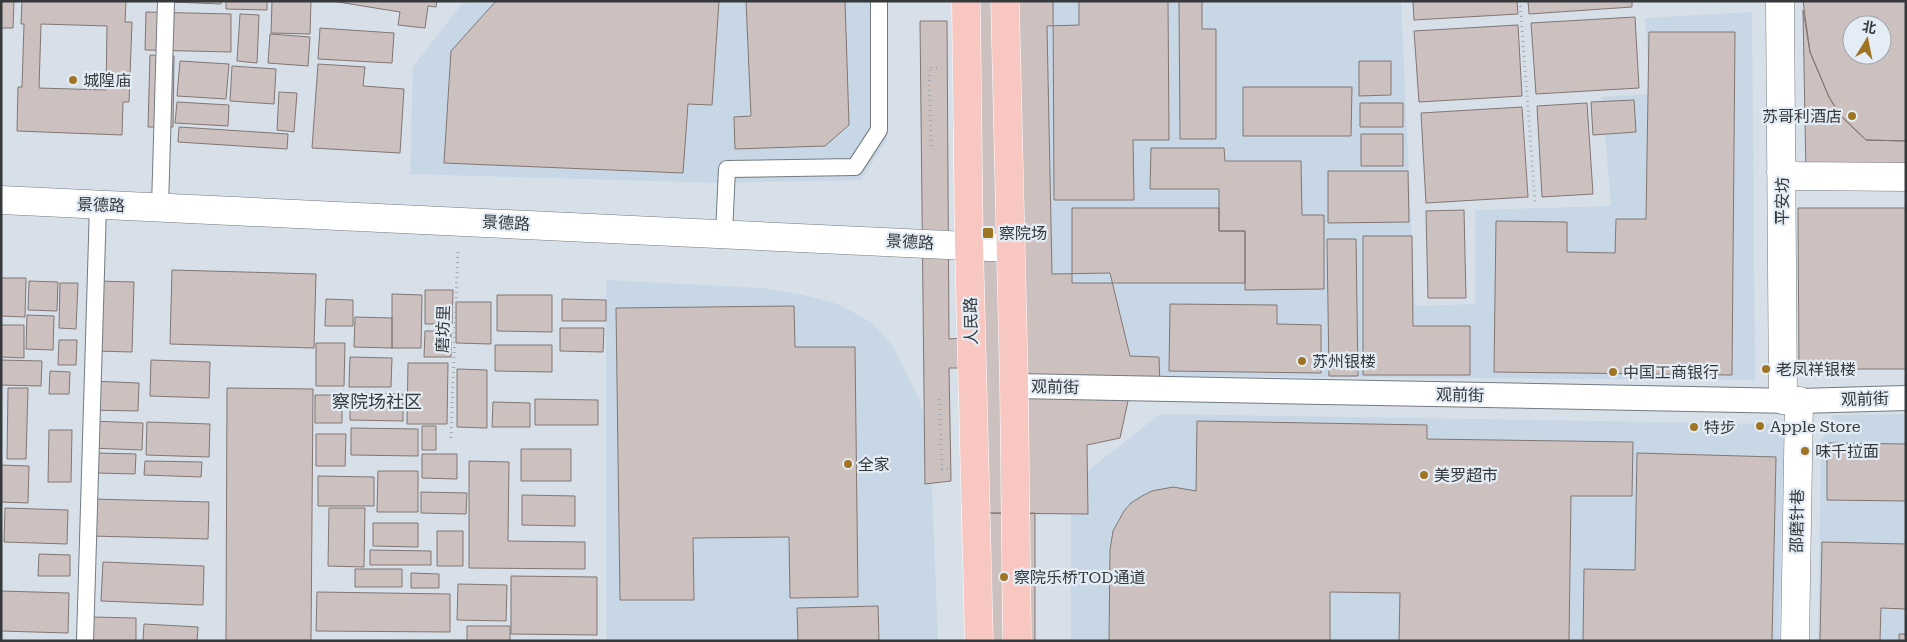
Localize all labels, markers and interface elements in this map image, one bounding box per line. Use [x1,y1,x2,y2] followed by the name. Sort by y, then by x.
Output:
[1842,15,1892,65] north arrow
[1861,18,1878,36] text: 北
[83,71,131,90] place label: 城隍庙
[67,74,79,86] marker: 城隍庙
[1762,107,1842,126] place label: 苏哥利酒店
[1846,110,1858,122] marker: 苏哥利酒店
[1773,177,1792,225] street label: 平安坊
[77,195,125,215] street label: 景德路
[482,212,530,234] street label: 景德路
[999,224,1047,243] place label: 察院场
[981,226,995,240] marker: 察院场
[886,231,934,253] street label: 景德路
[961,297,981,345] street label: 人民路
[433,305,453,353] street label: 磨坊里
[1312,352,1376,371] place label: 苏州银楼
[1296,355,1308,367] marker: 苏州银楼
[1776,360,1856,379] place label: 老凤祥银楼
[1623,363,1719,382] place label: 中国工商银行
[1760,363,1772,375] marker: 老凤祥银楼
[1607,366,1619,378] marker: 中国工商银行
[1031,377,1079,397] street label: 观前街
[1436,385,1484,405] street label: 观前街
[1841,389,1889,409] street label: 观前街
[332,391,422,412] district label: 察院场社区
[1770,417,1861,436] place label: Apple Store
[1704,418,1736,437] place label: 特步
[1754,420,1766,432] marker: Apple Store
[1688,421,1700,433] marker: 特步
[1815,442,1879,461] place label: 味千拉面
[1799,445,1811,457] marker: 味千拉面
[858,455,890,474] place label: 全家
[842,458,854,470] marker: 全家
[1434,466,1498,485] place label: 美罗超市
[1418,469,1430,481] marker: 美罗超市
[1787,489,1807,553] street label: 邵磨针巷
[1014,568,1145,587] place label: 察院乐桥TOD通道
[998,571,1010,583] marker: 察院乐桥TOD通道

